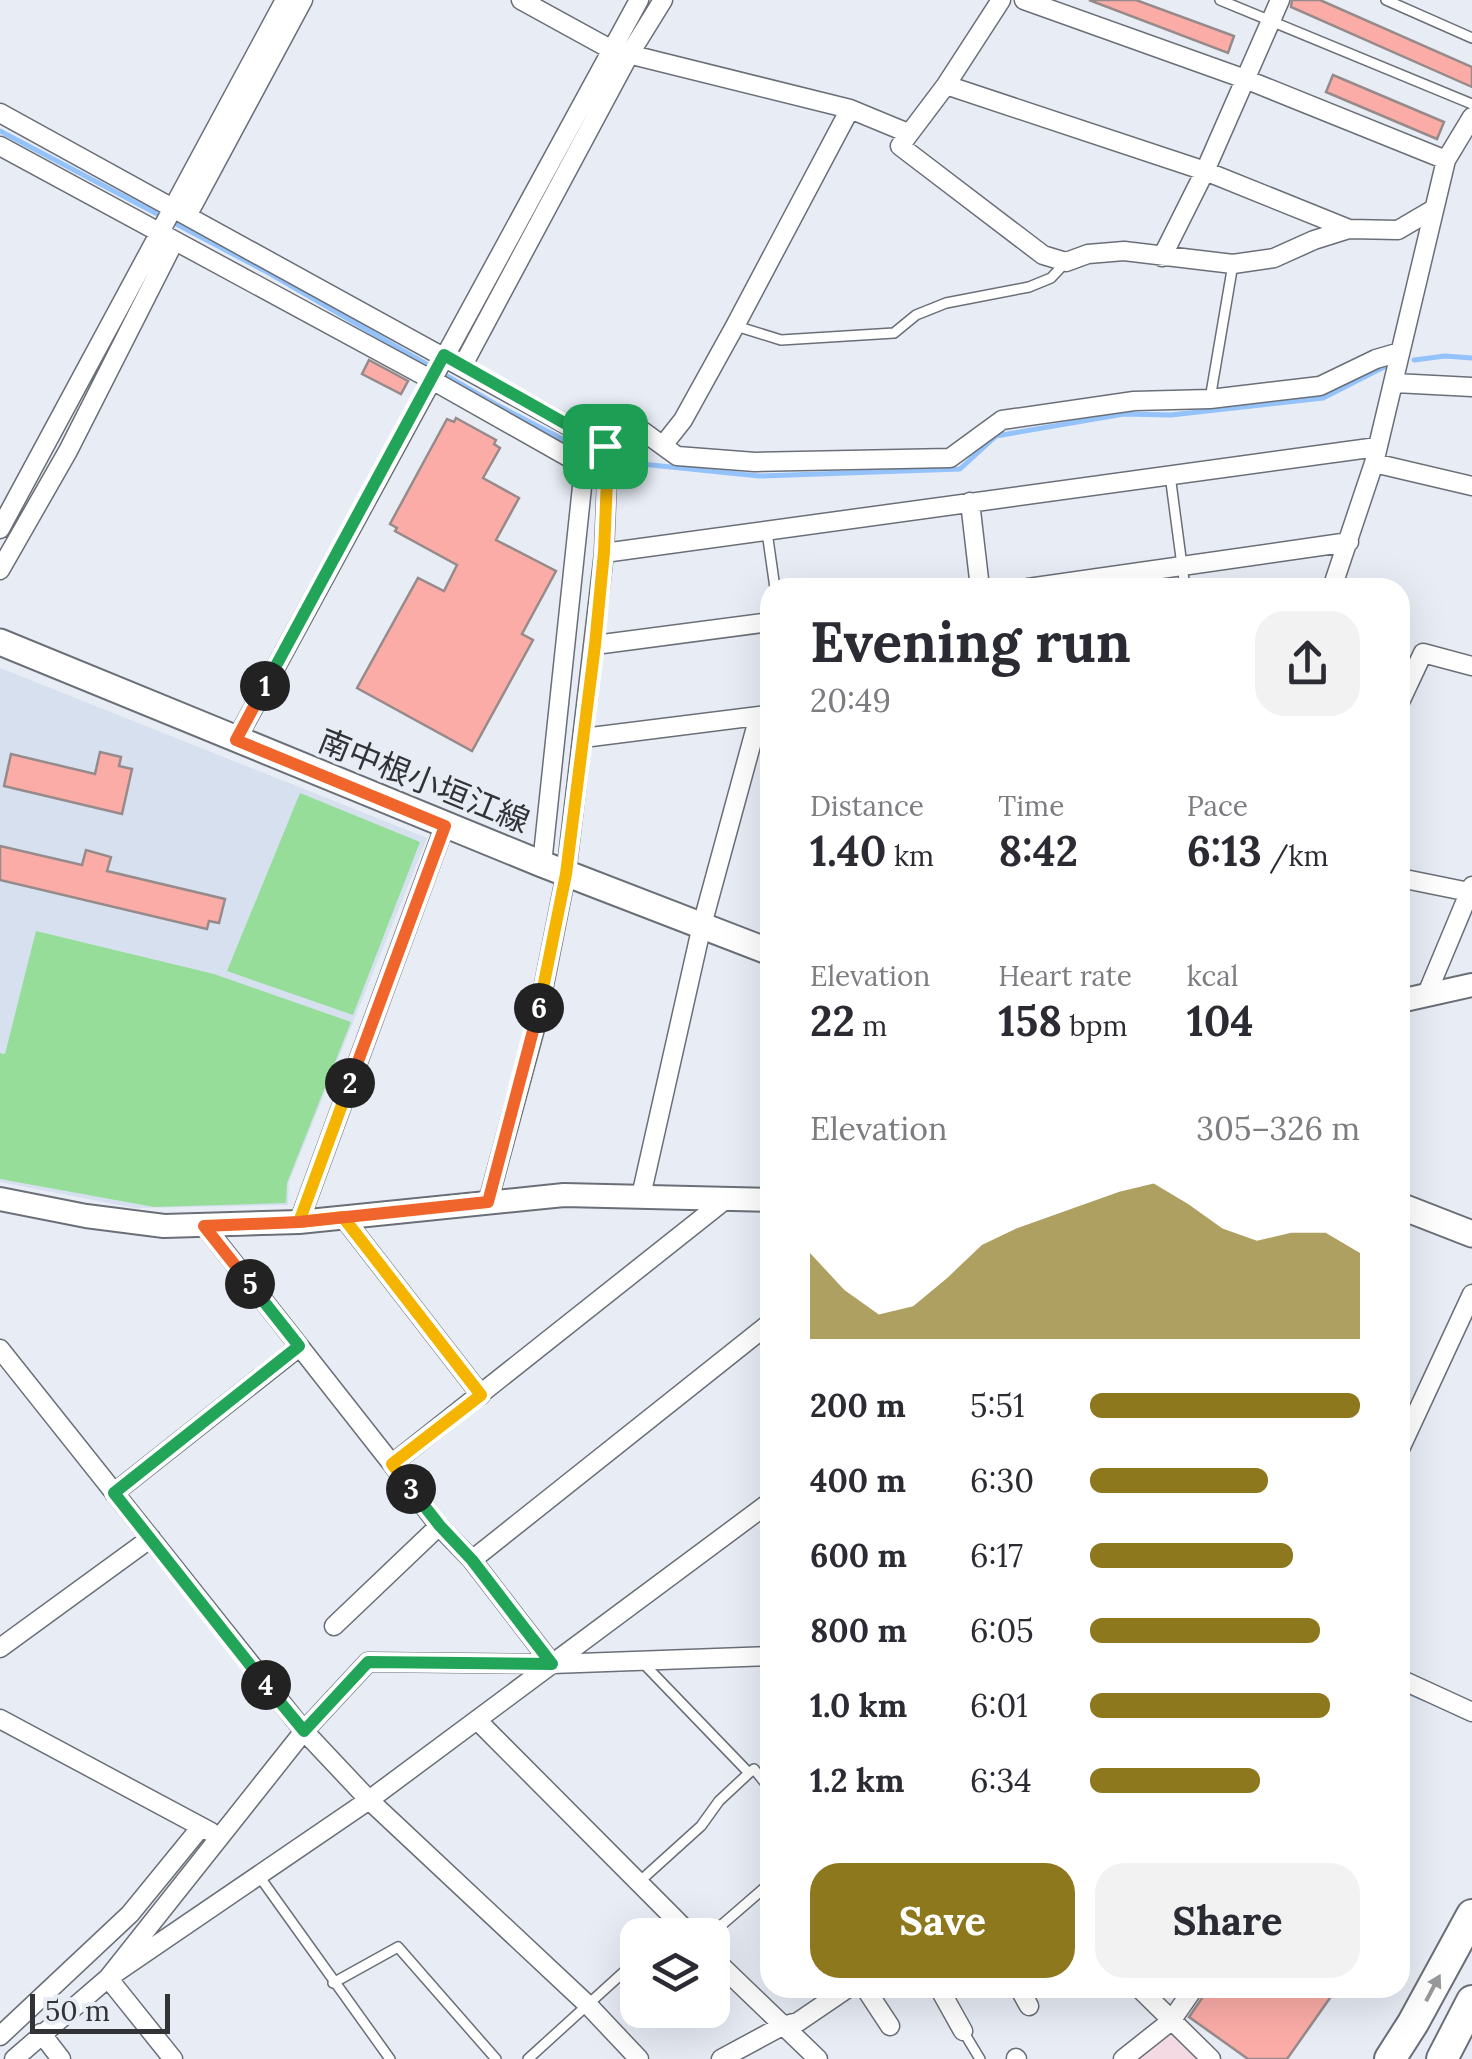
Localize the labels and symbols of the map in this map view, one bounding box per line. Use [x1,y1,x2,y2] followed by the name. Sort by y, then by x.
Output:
[563,404,648,489] pin
[240,661,290,711] pin: 1
[313,720,536,842] street label: 南中根小垣江線
[514,983,564,1033] pin: 6
[325,1058,375,1108] pin: 2
[225,1259,275,1309] pin: 5
[386,1464,436,1514] pin: 3
[241,1660,291,1710] pin: 4
[1424,1973,1441,2002] one-way arrow
[30,1989,170,2034] scale bar

